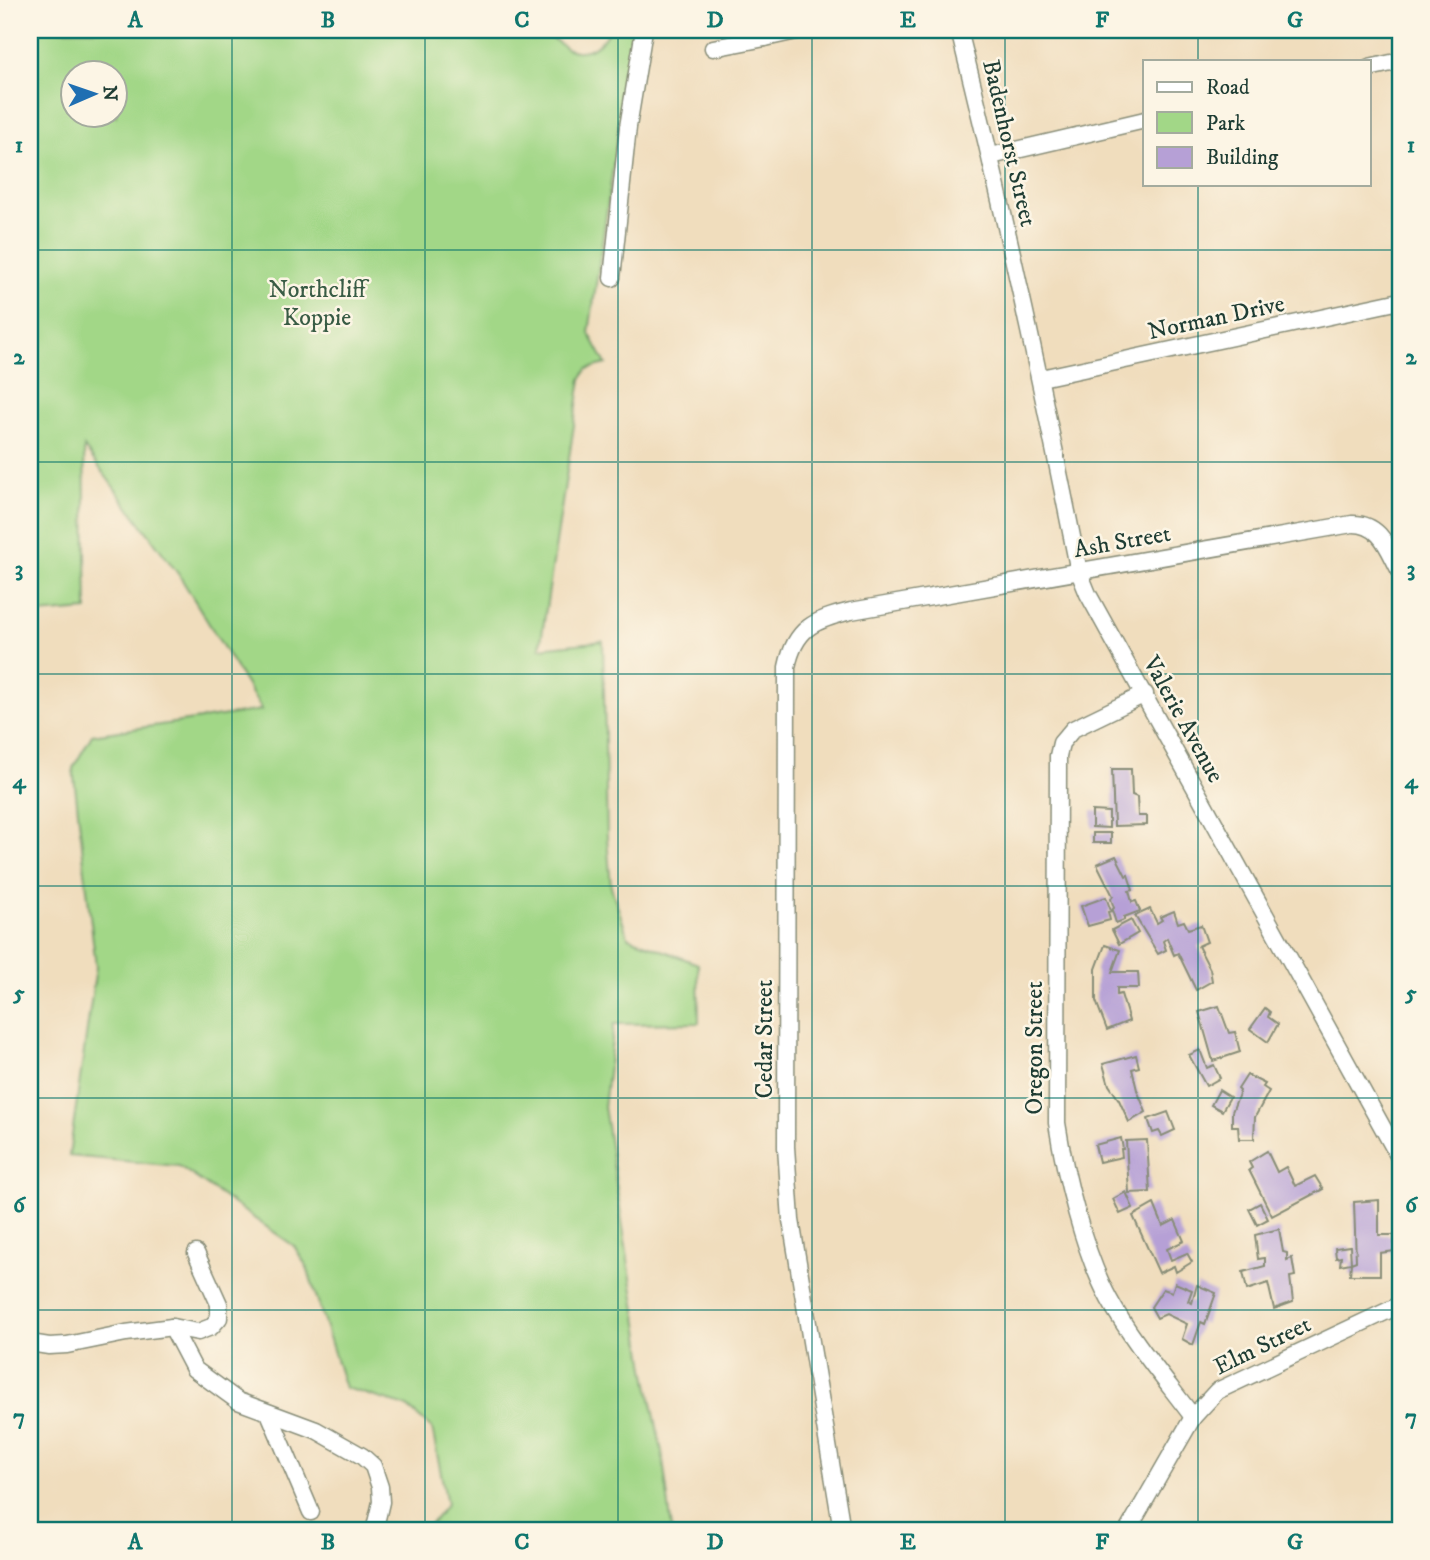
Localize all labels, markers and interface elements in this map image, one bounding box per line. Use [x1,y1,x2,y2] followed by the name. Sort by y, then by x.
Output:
[127,6,144,35] text: A
[321,6,335,35] text: B
[514,6,530,35] text: C
[706,6,724,35] text: D
[900,6,916,35] text: E
[1095,6,1110,35] text: F
[1287,6,1303,35] text: G
[975,57,1043,230] street label: Badenhorst Street
[60,60,130,130] north arrow
[1143,60,1370,186] legend
[1206,75,1250,101] text: Road
[98,85,121,102] text: N
[1206,111,1246,137] text: Park
[15,131,23,160] text: 1
[1407,131,1415,160] text: 1
[1206,145,1279,171] text: Building
[268,275,369,333] park label: Northcliff Koppie
[1145,289,1287,347] street label: Norman Drive
[13,343,25,372] text: 2
[1405,343,1417,372] text: 2
[1071,519,1173,565] street label: Ash Street
[15,555,23,584] text: 3
[1407,555,1415,584] text: 3
[1135,650,1230,788] street label: Valerie Avenue
[12,767,27,796] text: 4
[1404,767,1419,796] text: 4
[12,979,25,1008] text: 5
[750,979,780,1098] street label: Cedar Street
[1404,979,1417,1008] text: 5
[1020,981,1050,1115] street label: Oregon Street
[13,1191,27,1220] text: 6
[1405,1191,1419,1220] text: 6
[1209,1309,1316,1382] street label: Elm Street
[13,1403,25,1432] text: 7
[1405,1403,1417,1432] text: 7
[127,1528,144,1557] text: A
[321,1528,335,1557] text: B
[514,1528,530,1557] text: C
[706,1528,724,1557] text: D
[900,1528,916,1557] text: E
[1095,1528,1110,1557] text: F
[1287,1528,1303,1557] text: G

